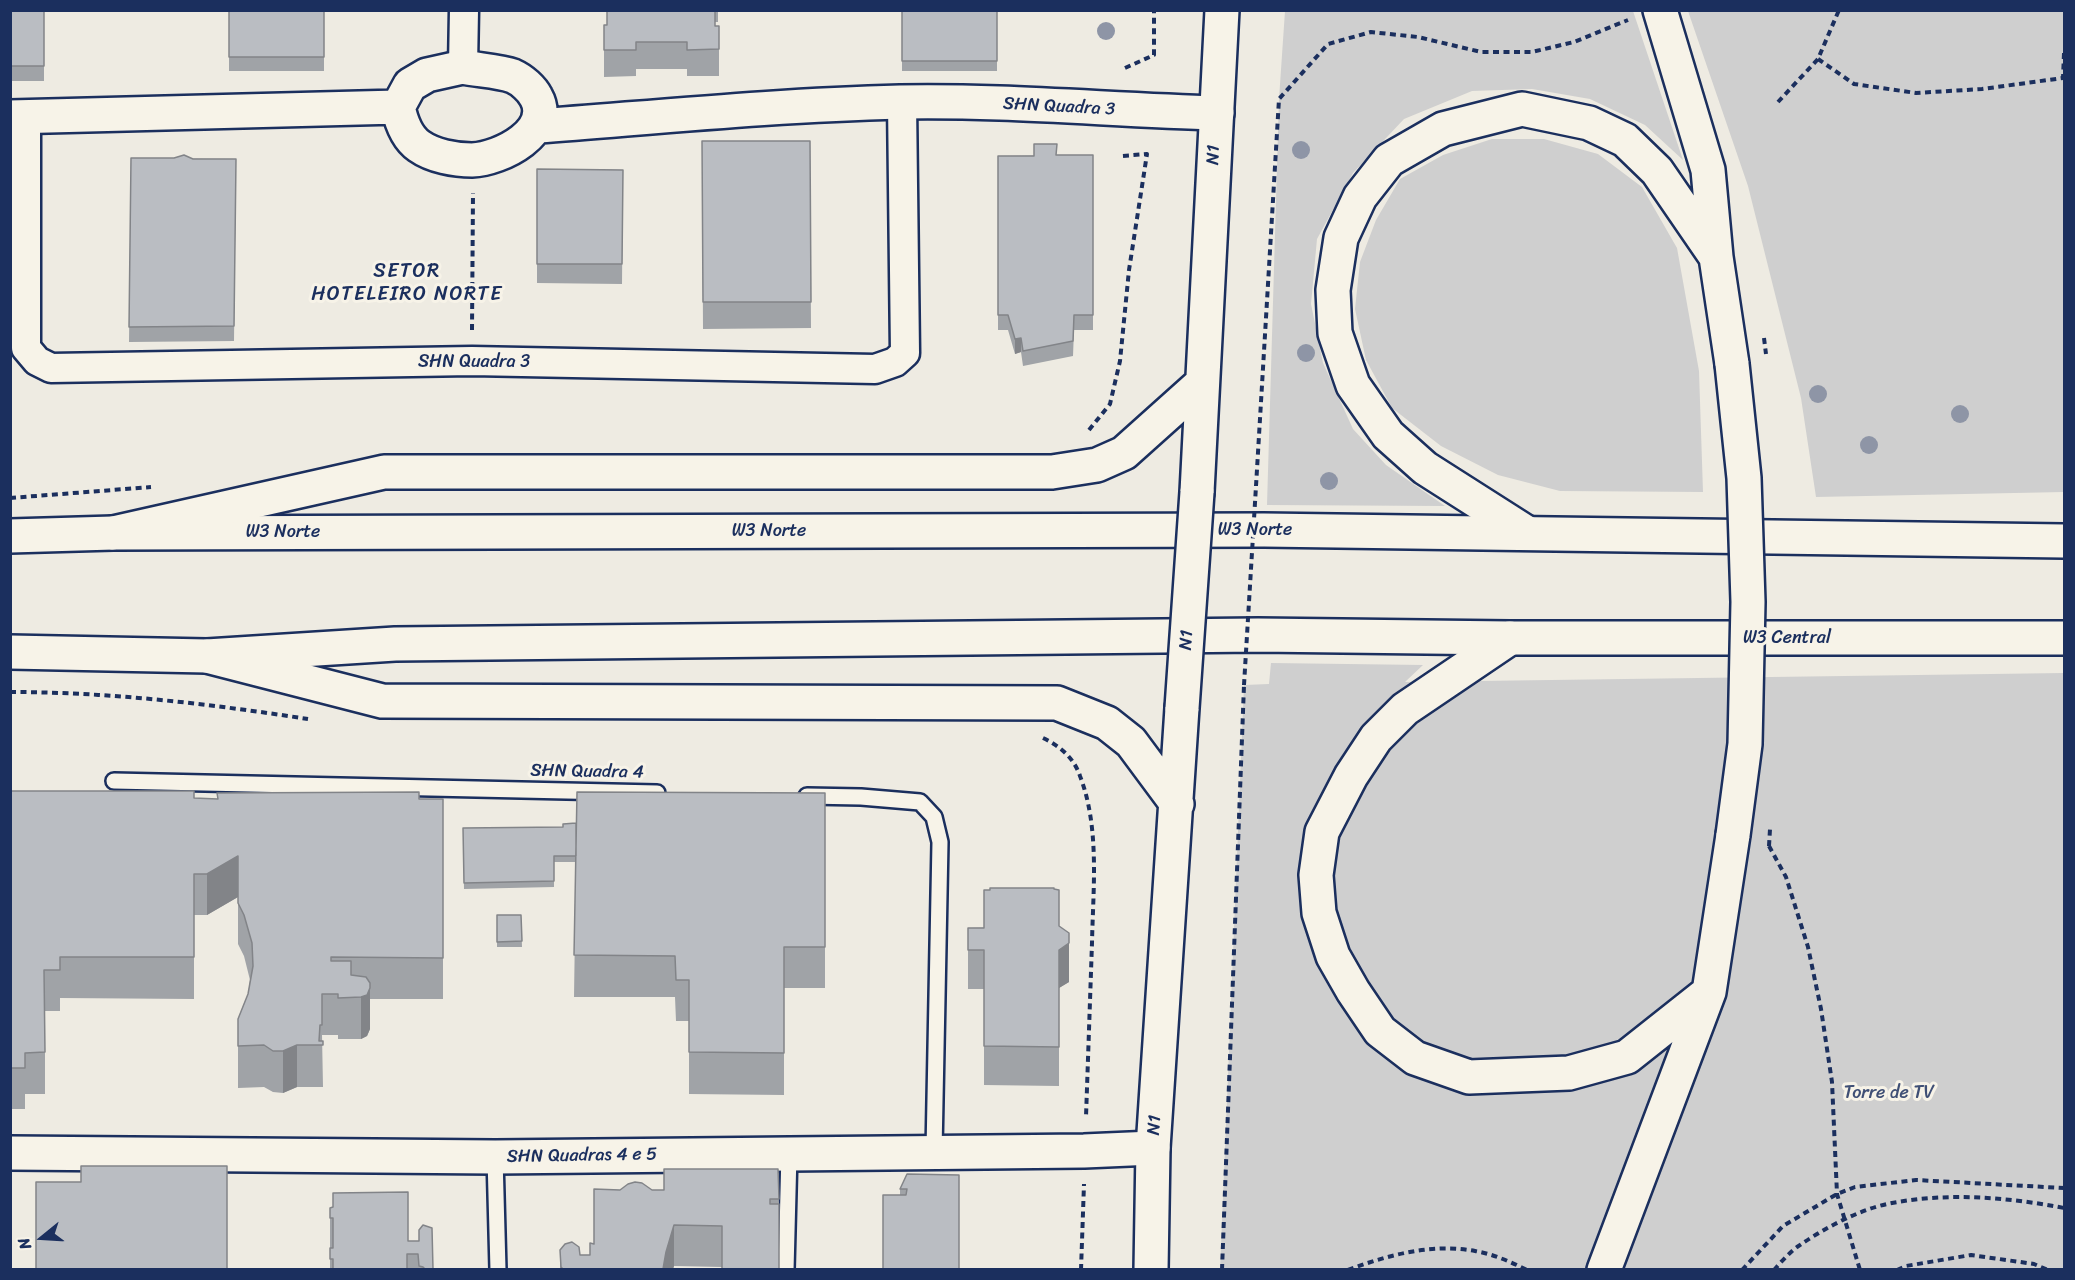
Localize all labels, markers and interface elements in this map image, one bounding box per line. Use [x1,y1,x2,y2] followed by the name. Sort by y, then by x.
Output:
[1002,93,1116,121] street label: SHN Quadra 3
[1203,144,1225,166] street label: N1
[312,260,502,307] district label: SETOR HOTELEIRO NORTE
[418,351,530,373] street label: SHN Quadra 3
[1218,519,1292,541] street label: W3 Norte
[732,520,806,542] street label: W3 Norte
[246,521,320,543] street label: W3 Norte
[1743,627,1831,649] street label: W3 Central
[1176,629,1198,651] street label: N1
[530,760,644,784] street label: SHN Quadra 4
[1844,1082,1934,1104] park label: Torre de TV
[1144,1114,1166,1136] street label: N1
[507,1144,657,1168] street label: SHN Quadras 4 e 5
[12,1208,72,1268] north arrow
[9,1234,40,1253] text: N

